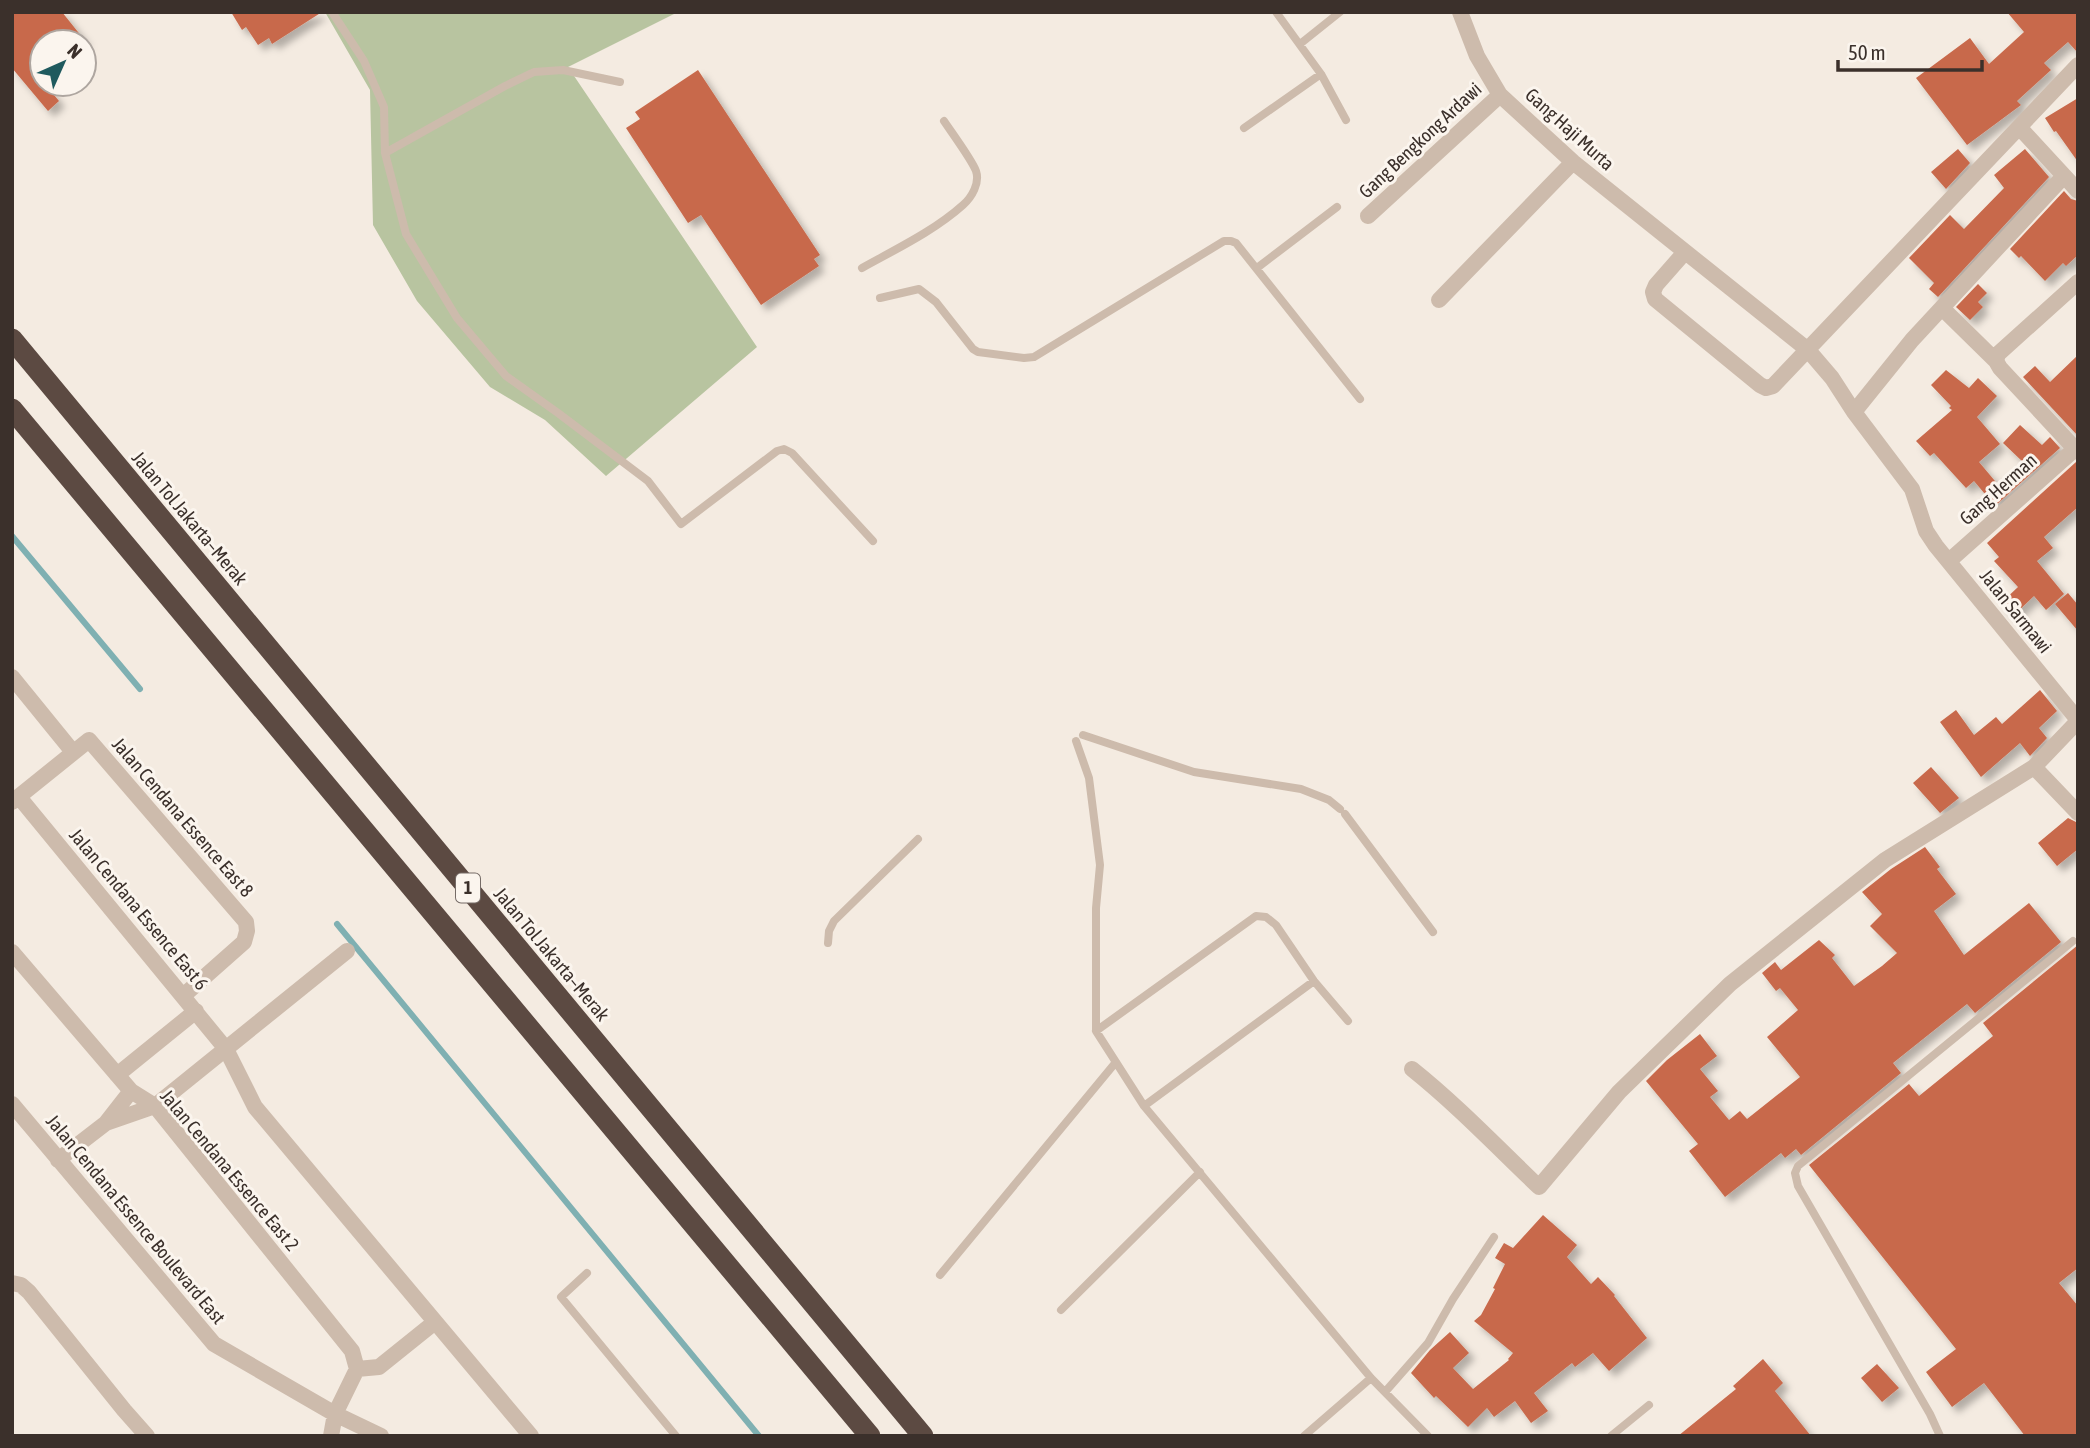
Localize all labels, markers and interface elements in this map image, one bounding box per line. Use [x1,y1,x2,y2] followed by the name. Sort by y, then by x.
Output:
[28,28,98,98] north arrow
[1838,28,1982,72] scale bar
[63,39,87,63] text: N
[1848,40,1886,64] text: 50 m
[1354,78,1486,202] street label: Gang Bengkong Ardawi
[1521,83,1619,175] street label: Gang Haji Murta
[128,447,253,590] street label: Jalan Tol Jakarta–Merak
[1955,449,2041,529] street label: Gang Herman
[1976,565,2056,657] street label: Jalan Sarmawi
[108,733,258,901] street label: Jalan Cendana Essence East 8
[65,824,213,994] street label: Jalan Cendana Essence East 6
[456,874,480,903] road number: 1
[490,883,615,1026] street label: Jalan Tol Jakarta–Merak
[156,1085,304,1255] street label: Jalan Cendana Essence East 2
[42,1110,230,1328] street label: Jalan Cendana Essence Boulevard East

